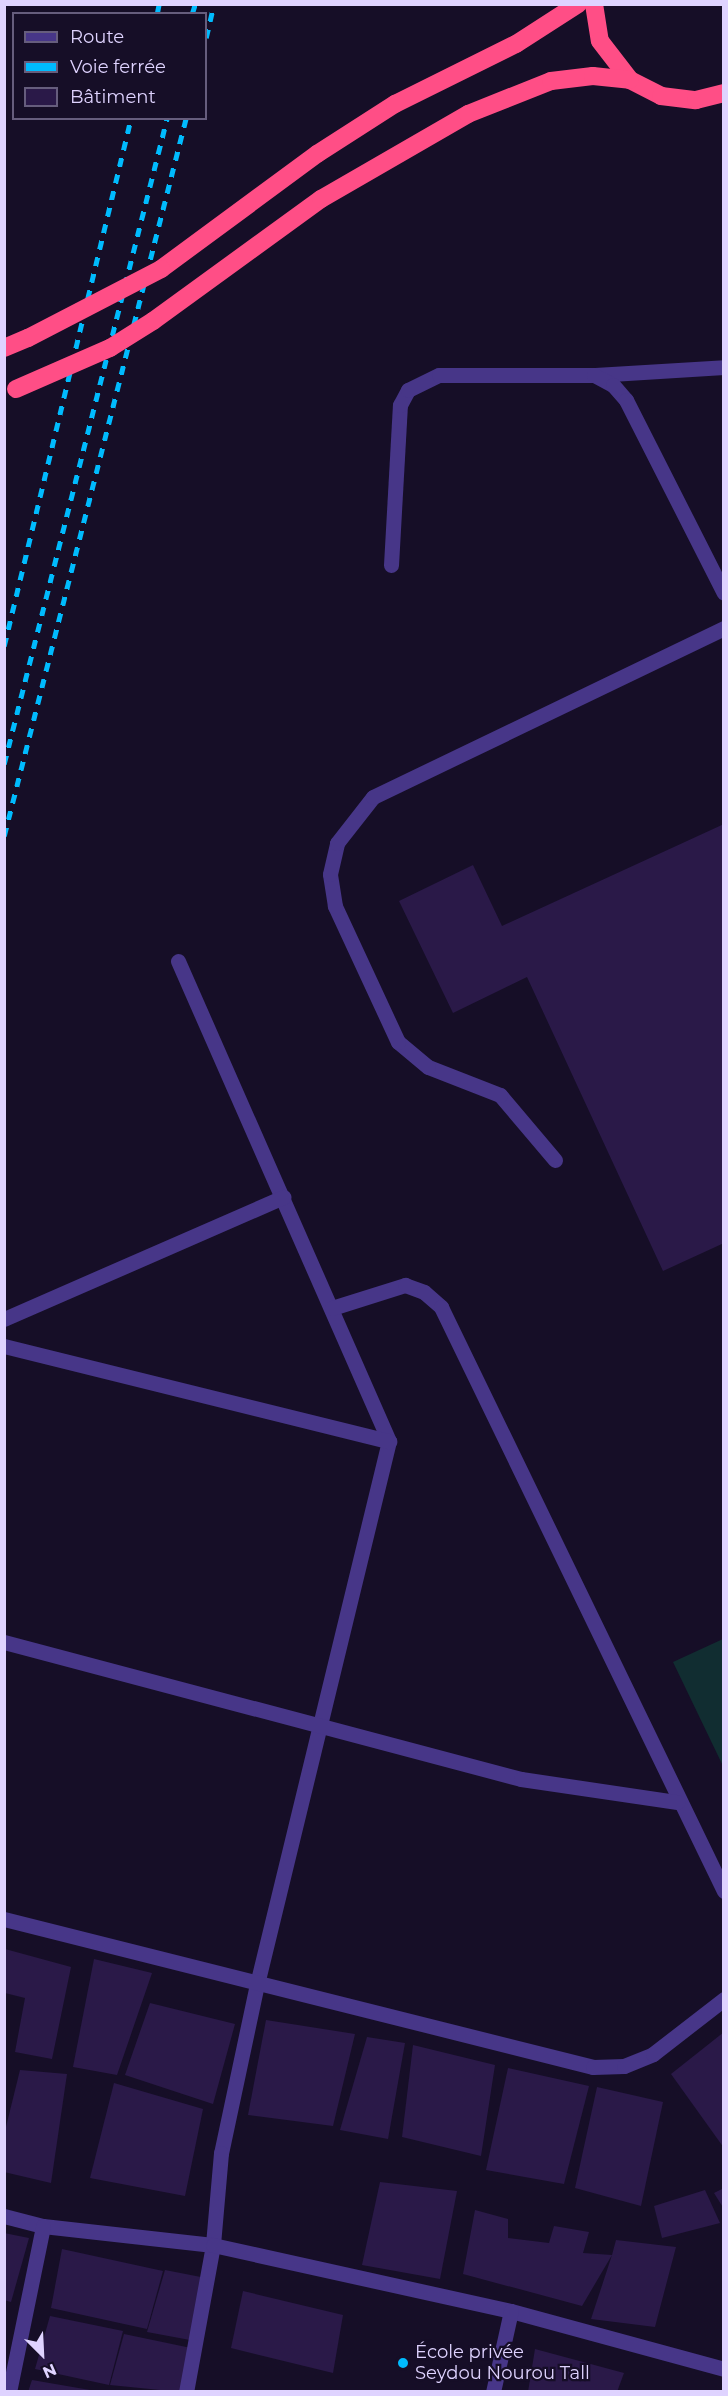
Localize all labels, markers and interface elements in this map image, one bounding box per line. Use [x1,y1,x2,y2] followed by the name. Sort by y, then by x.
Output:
[12,12,207,120] legend
[70,26,124,48] text: Route
[70,56,166,78] text: Voie ferrée
[70,86,156,108] text: Bâtiment
[12,2324,72,2384] north arrow
[415,2342,590,2384] place label: École privée Seydou Nourou Tall
[396,2356,410,2370] marker: École privée Seydou Nourou Tall
[40,2360,59,2382] text: N

